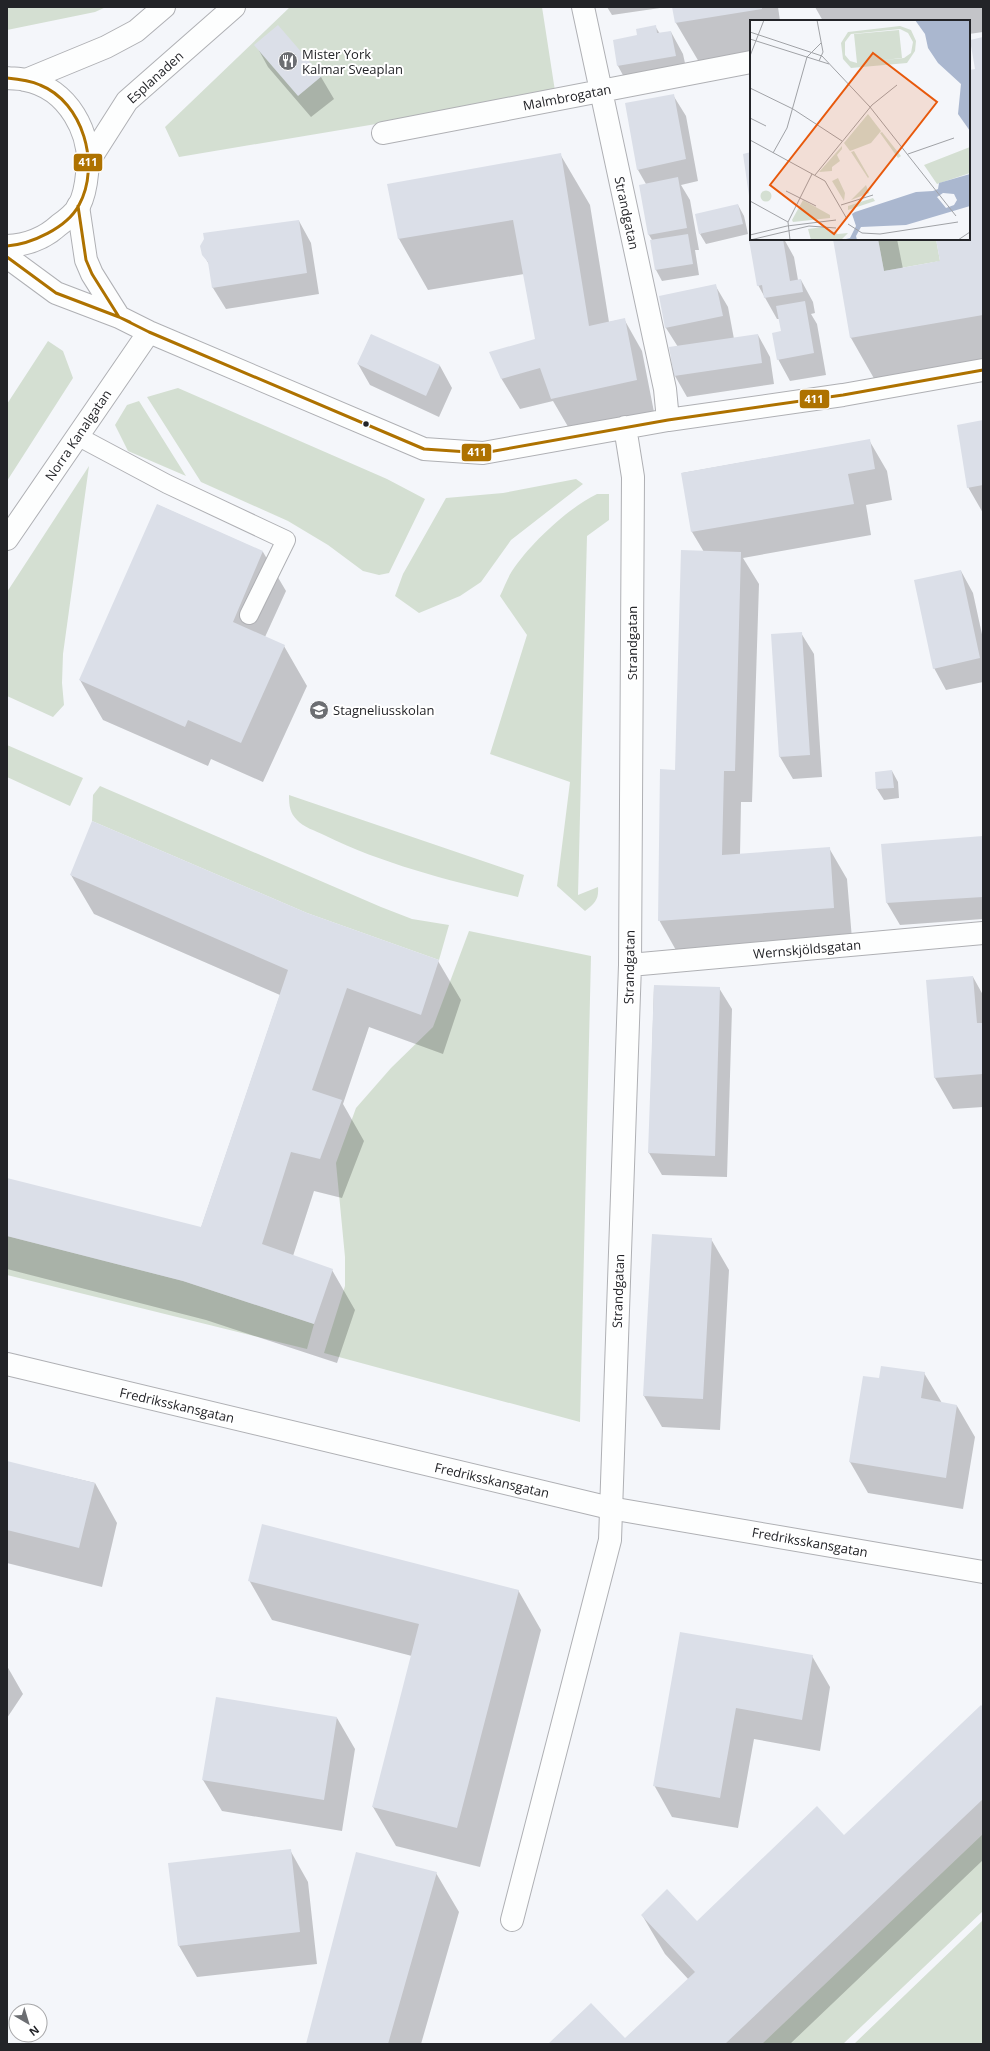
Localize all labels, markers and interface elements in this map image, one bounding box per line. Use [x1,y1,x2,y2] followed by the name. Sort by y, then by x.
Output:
[750,20,970,240] inset map
[302,45,403,78] place label: Mister York Kalmar Sveaplan
[123,47,187,107] street label: Esplanaden
[277,50,299,72] restaurant icon: Mister York Kalmar Sveaplan
[521,80,613,114] street label: Malmbrogatan
[73,153,103,172] line badge: 411
[79,154,97,169] text: 411
[610,175,644,251] street label: Strandgatan
[41,386,115,484] street label: Norra Kanalgatan
[799,389,830,409] line badge: 411
[805,391,823,406] text: 411
[361,419,371,429] unlabelled marker
[461,443,492,462] line badge: 411
[468,444,486,459] text: 411
[623,606,641,680] street label: Strandgatan
[308,699,330,721] school or university icon: Stagneliusskolan
[333,701,434,719] place label: Stagneliusskolan
[619,930,639,1004] street label: Strandgatan
[752,935,862,963] street label: Wernskjöldsgatan
[608,1254,628,1328] street label: Strandgatan
[118,1383,236,1427] street label: Fredriksskansgatan
[433,1458,551,1502] street label: Fredriksskansgatan
[751,1523,869,1561] street label: Fredriksskansgatan
[8,2003,48,2043] north arrow
[26,2023,43,2040] text: N

